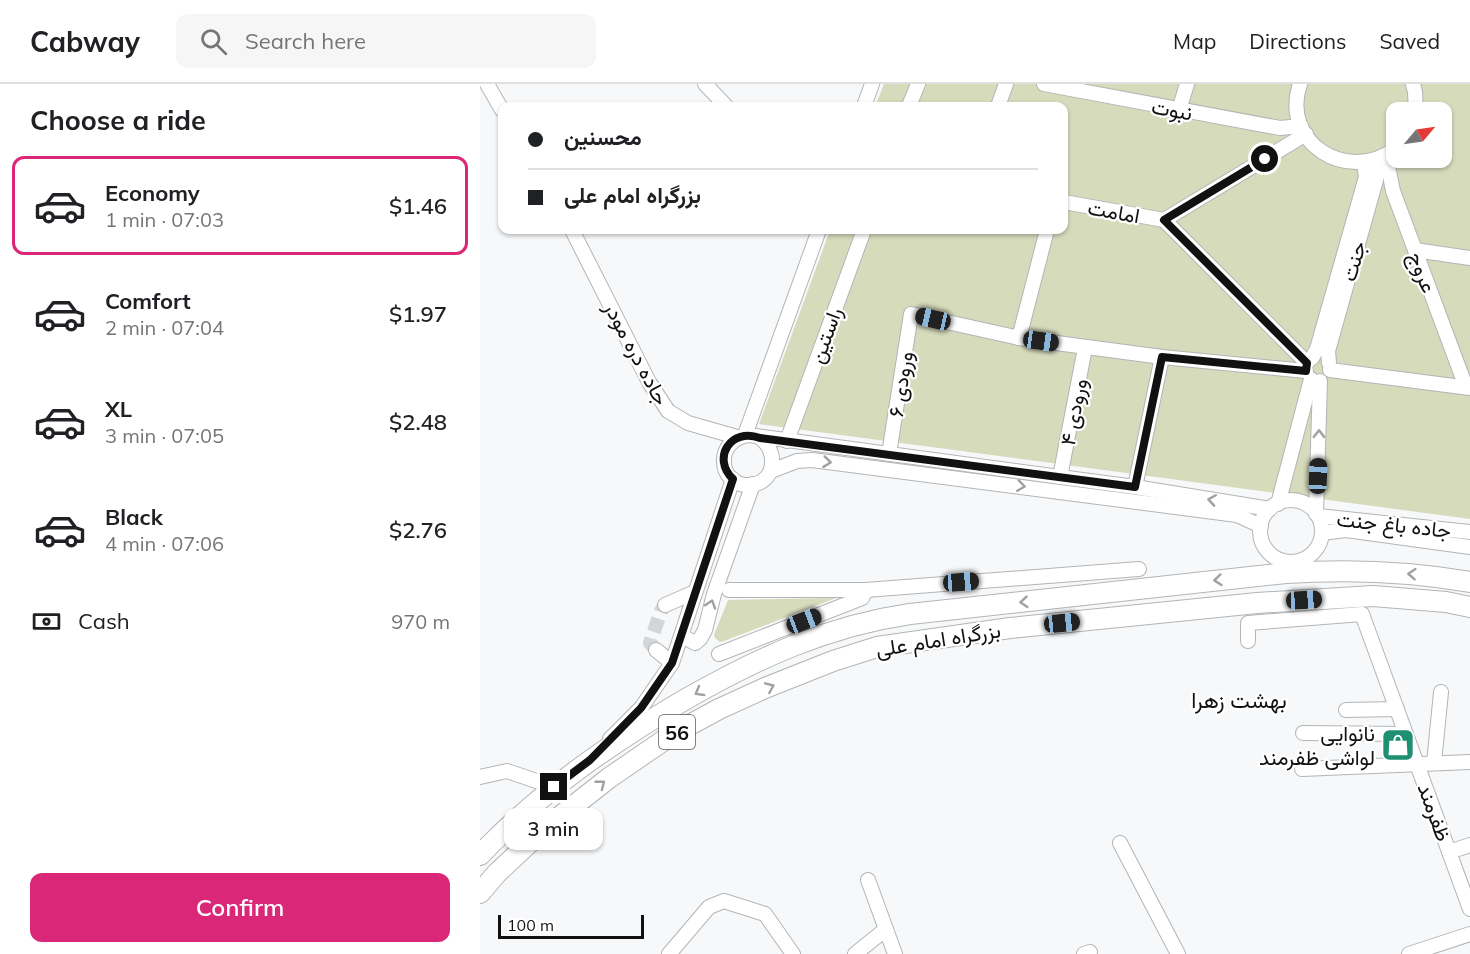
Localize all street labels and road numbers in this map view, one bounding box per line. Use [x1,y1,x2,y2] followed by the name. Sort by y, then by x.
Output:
[1149,93,1194,126] street label: نبوت
[1086,194,1142,228] street label: امامت
[1335,238,1371,284] street label: جنت
[1401,248,1443,297] street label: عروج
[598,296,675,410] street label: جاده دره مودر
[803,303,848,367] street label: راستین
[882,349,919,419] street label: ورودی ۶
[1054,376,1093,448] street label: ورودی ۴
[1335,505,1452,545] street label: جاده باغ جنت
[874,616,1003,664] street label: بزرگراه امام علی
[659,715,695,749] road number: 56
[1412,779,1457,845] street label: ظفرمند

